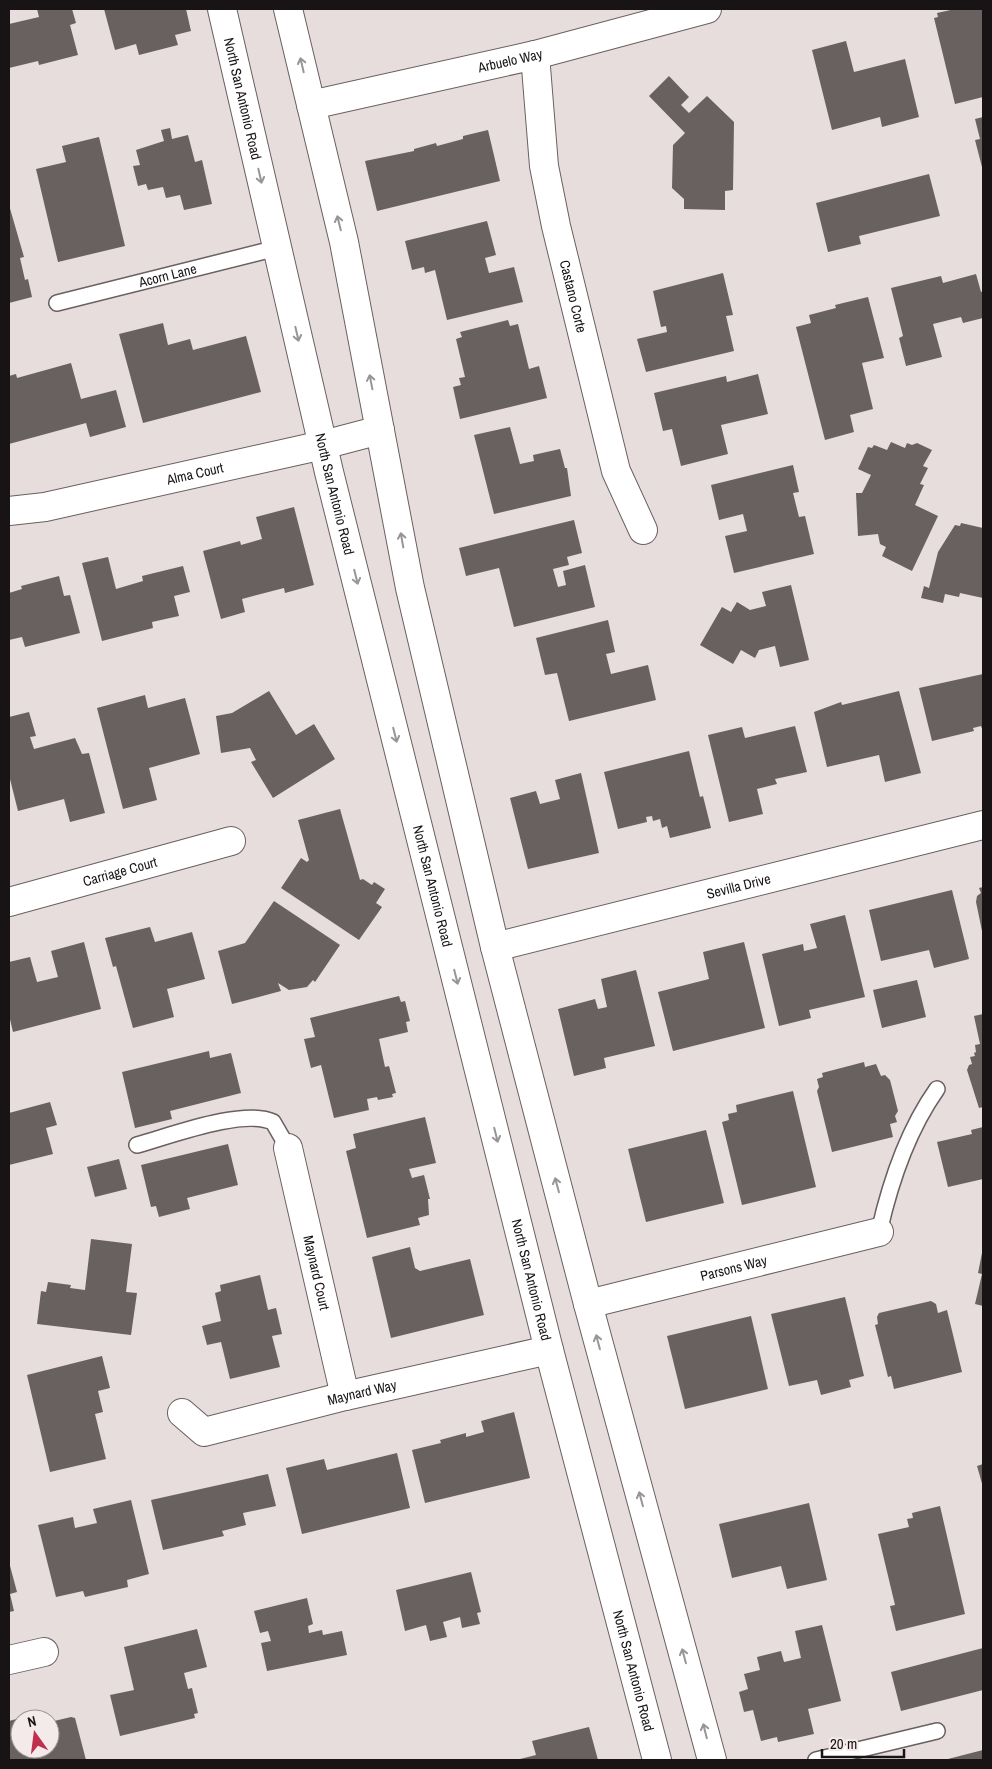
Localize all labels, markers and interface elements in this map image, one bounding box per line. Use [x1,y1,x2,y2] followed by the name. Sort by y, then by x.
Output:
[220,36,266,161] street label: North San Antonio Road
[475,44,545,77] street label: Arbuelo Way
[297,57,306,73] one-way arrow
[256,167,265,183] one-way arrow
[334,215,344,231] one-way arrow
[556,258,591,335] street label: Castano Corte
[136,259,198,291] street label: Acorn Lane
[293,325,302,341] one-way arrow
[365,375,375,391] one-way arrow
[311,431,358,557] street label: North San Antonio Road
[164,458,225,489] street label: Alma Court
[396,532,406,548] one-way arrow
[352,569,361,585] one-way arrow
[391,727,400,743] one-way arrow
[409,823,457,949] street label: North San Antonio Road
[81,853,159,890] street label: Carriage Court
[705,869,772,903] street label: Sevilla Drive
[452,969,461,985] one-way arrow
[491,1127,501,1143] one-way arrow
[552,1177,561,1193] one-way arrow
[508,1217,555,1342] street label: North San Antonio Road
[299,1234,334,1312] street label: Maynard Court
[698,1251,769,1285] street label: Parsons Way
[593,1335,603,1351] one-way arrow
[326,1376,399,1409] street label: Maynard Way
[636,1491,645,1507] one-way arrow
[609,1608,658,1733] street label: North San Antonio Road
[679,1648,688,1664] one-way arrow
[10,1709,60,1759] north arrow
[26,1712,38,1731] text: N
[700,1724,709,1740] one-way arrow
[822,1726,904,1758] scale bar
[830,1733,857,1754] text: 20 m

